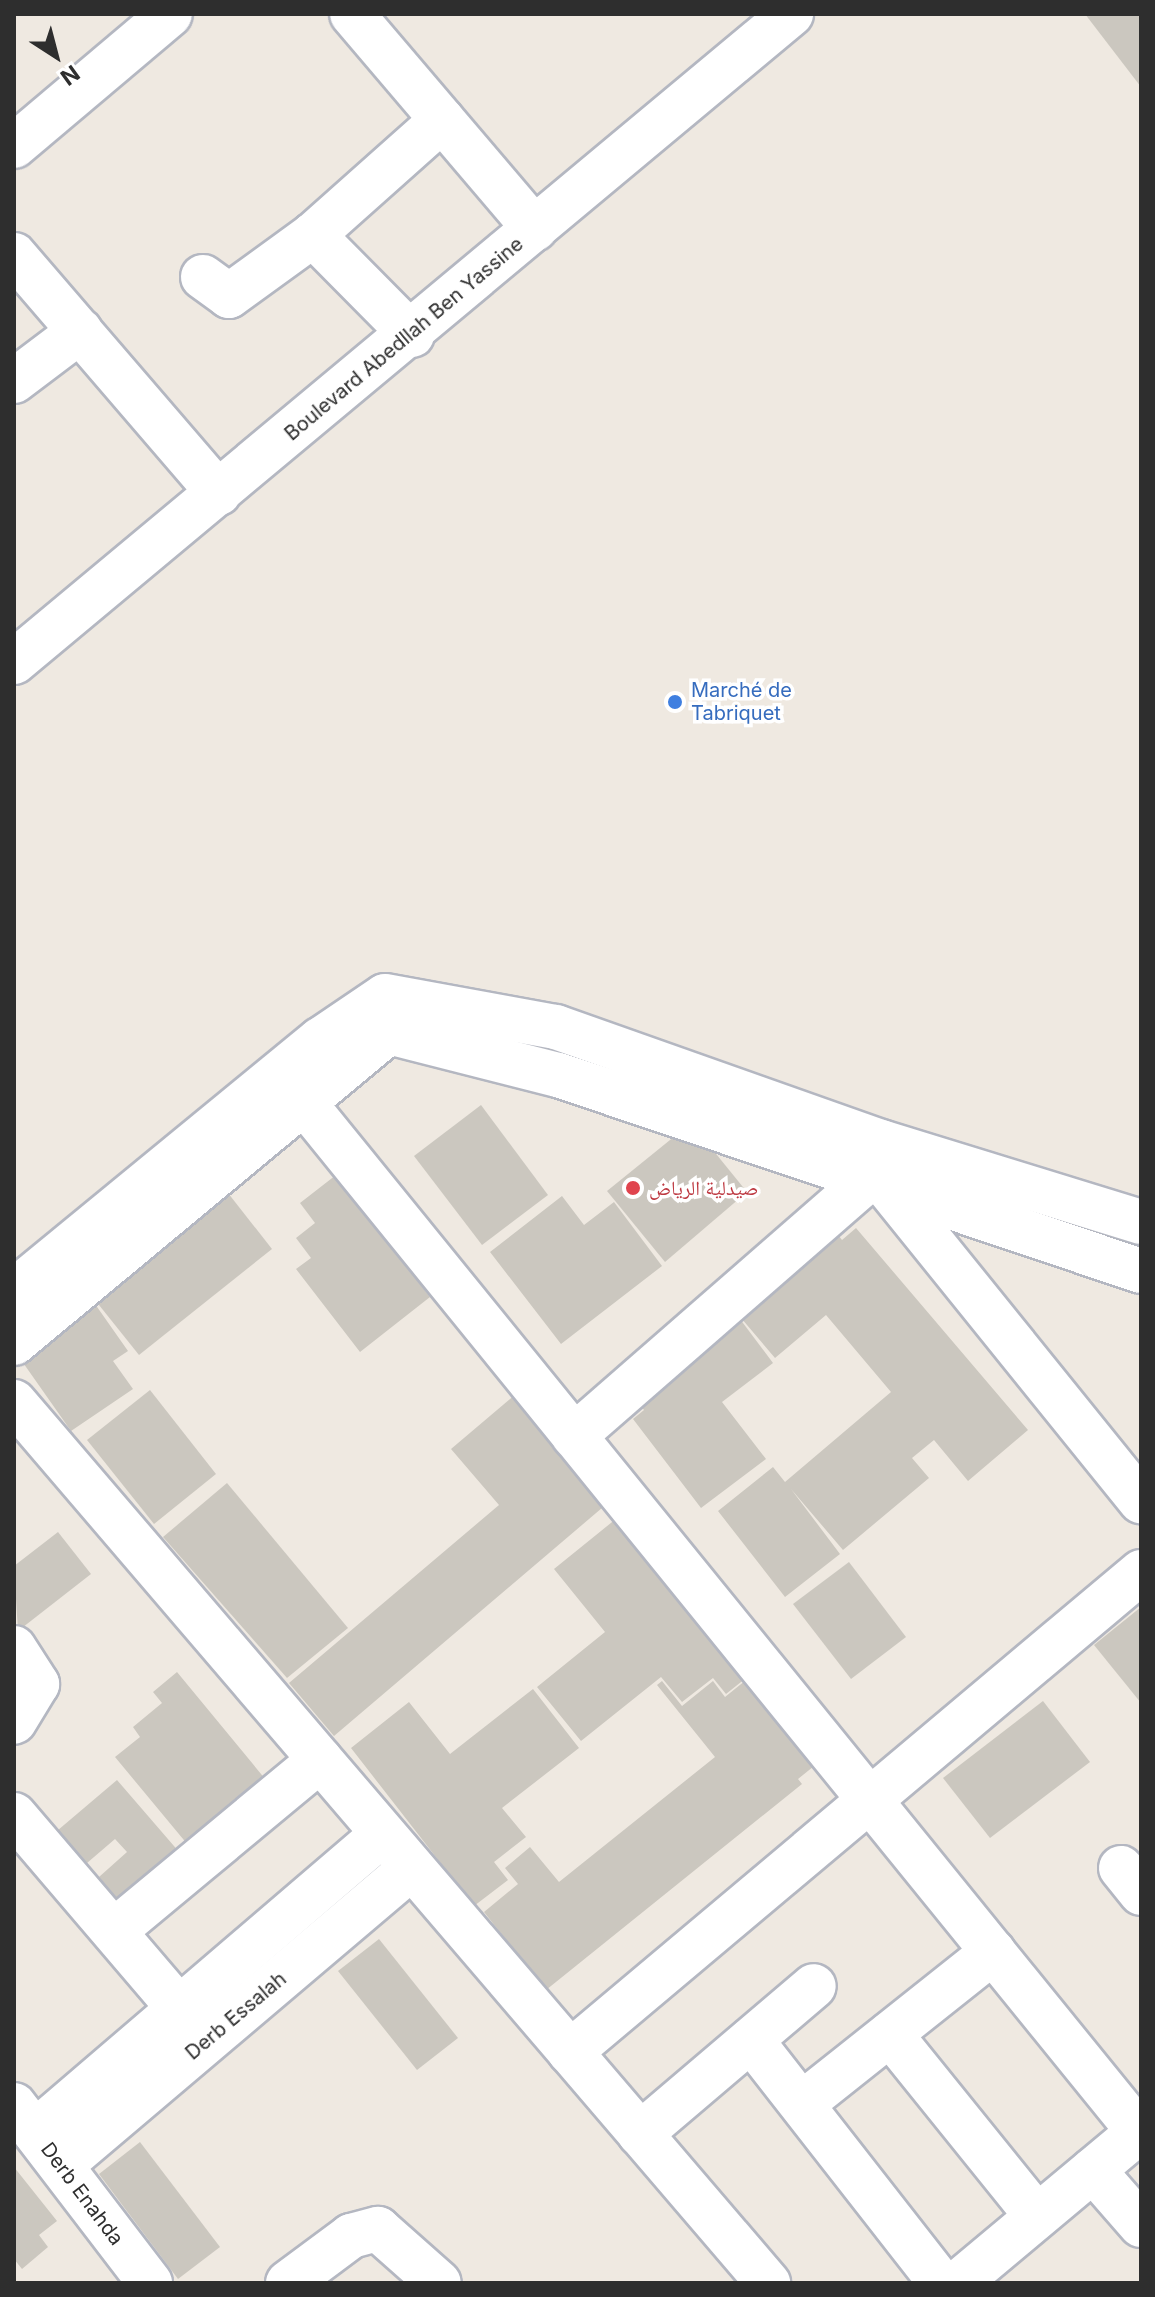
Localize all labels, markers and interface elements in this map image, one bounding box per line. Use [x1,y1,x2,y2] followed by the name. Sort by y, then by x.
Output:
[16,16,96,96] north arrow
[56,60,85,91] text: N
[280,232,528,446] street label: Boulevard Abedllah Ben Yassine
[691,678,792,725] place label: Marché de Tabriquet
[666,693,684,711] marker: Marché de Tabriquet
[649,1176,758,1200] place label: صيدلية الرياض
[624,1179,642,1197] marker: صيدلية الرياض
[181,1967,291,2065] street label: Derb Essalah
[36,2138,128,2250] street label: Derb Enahda

